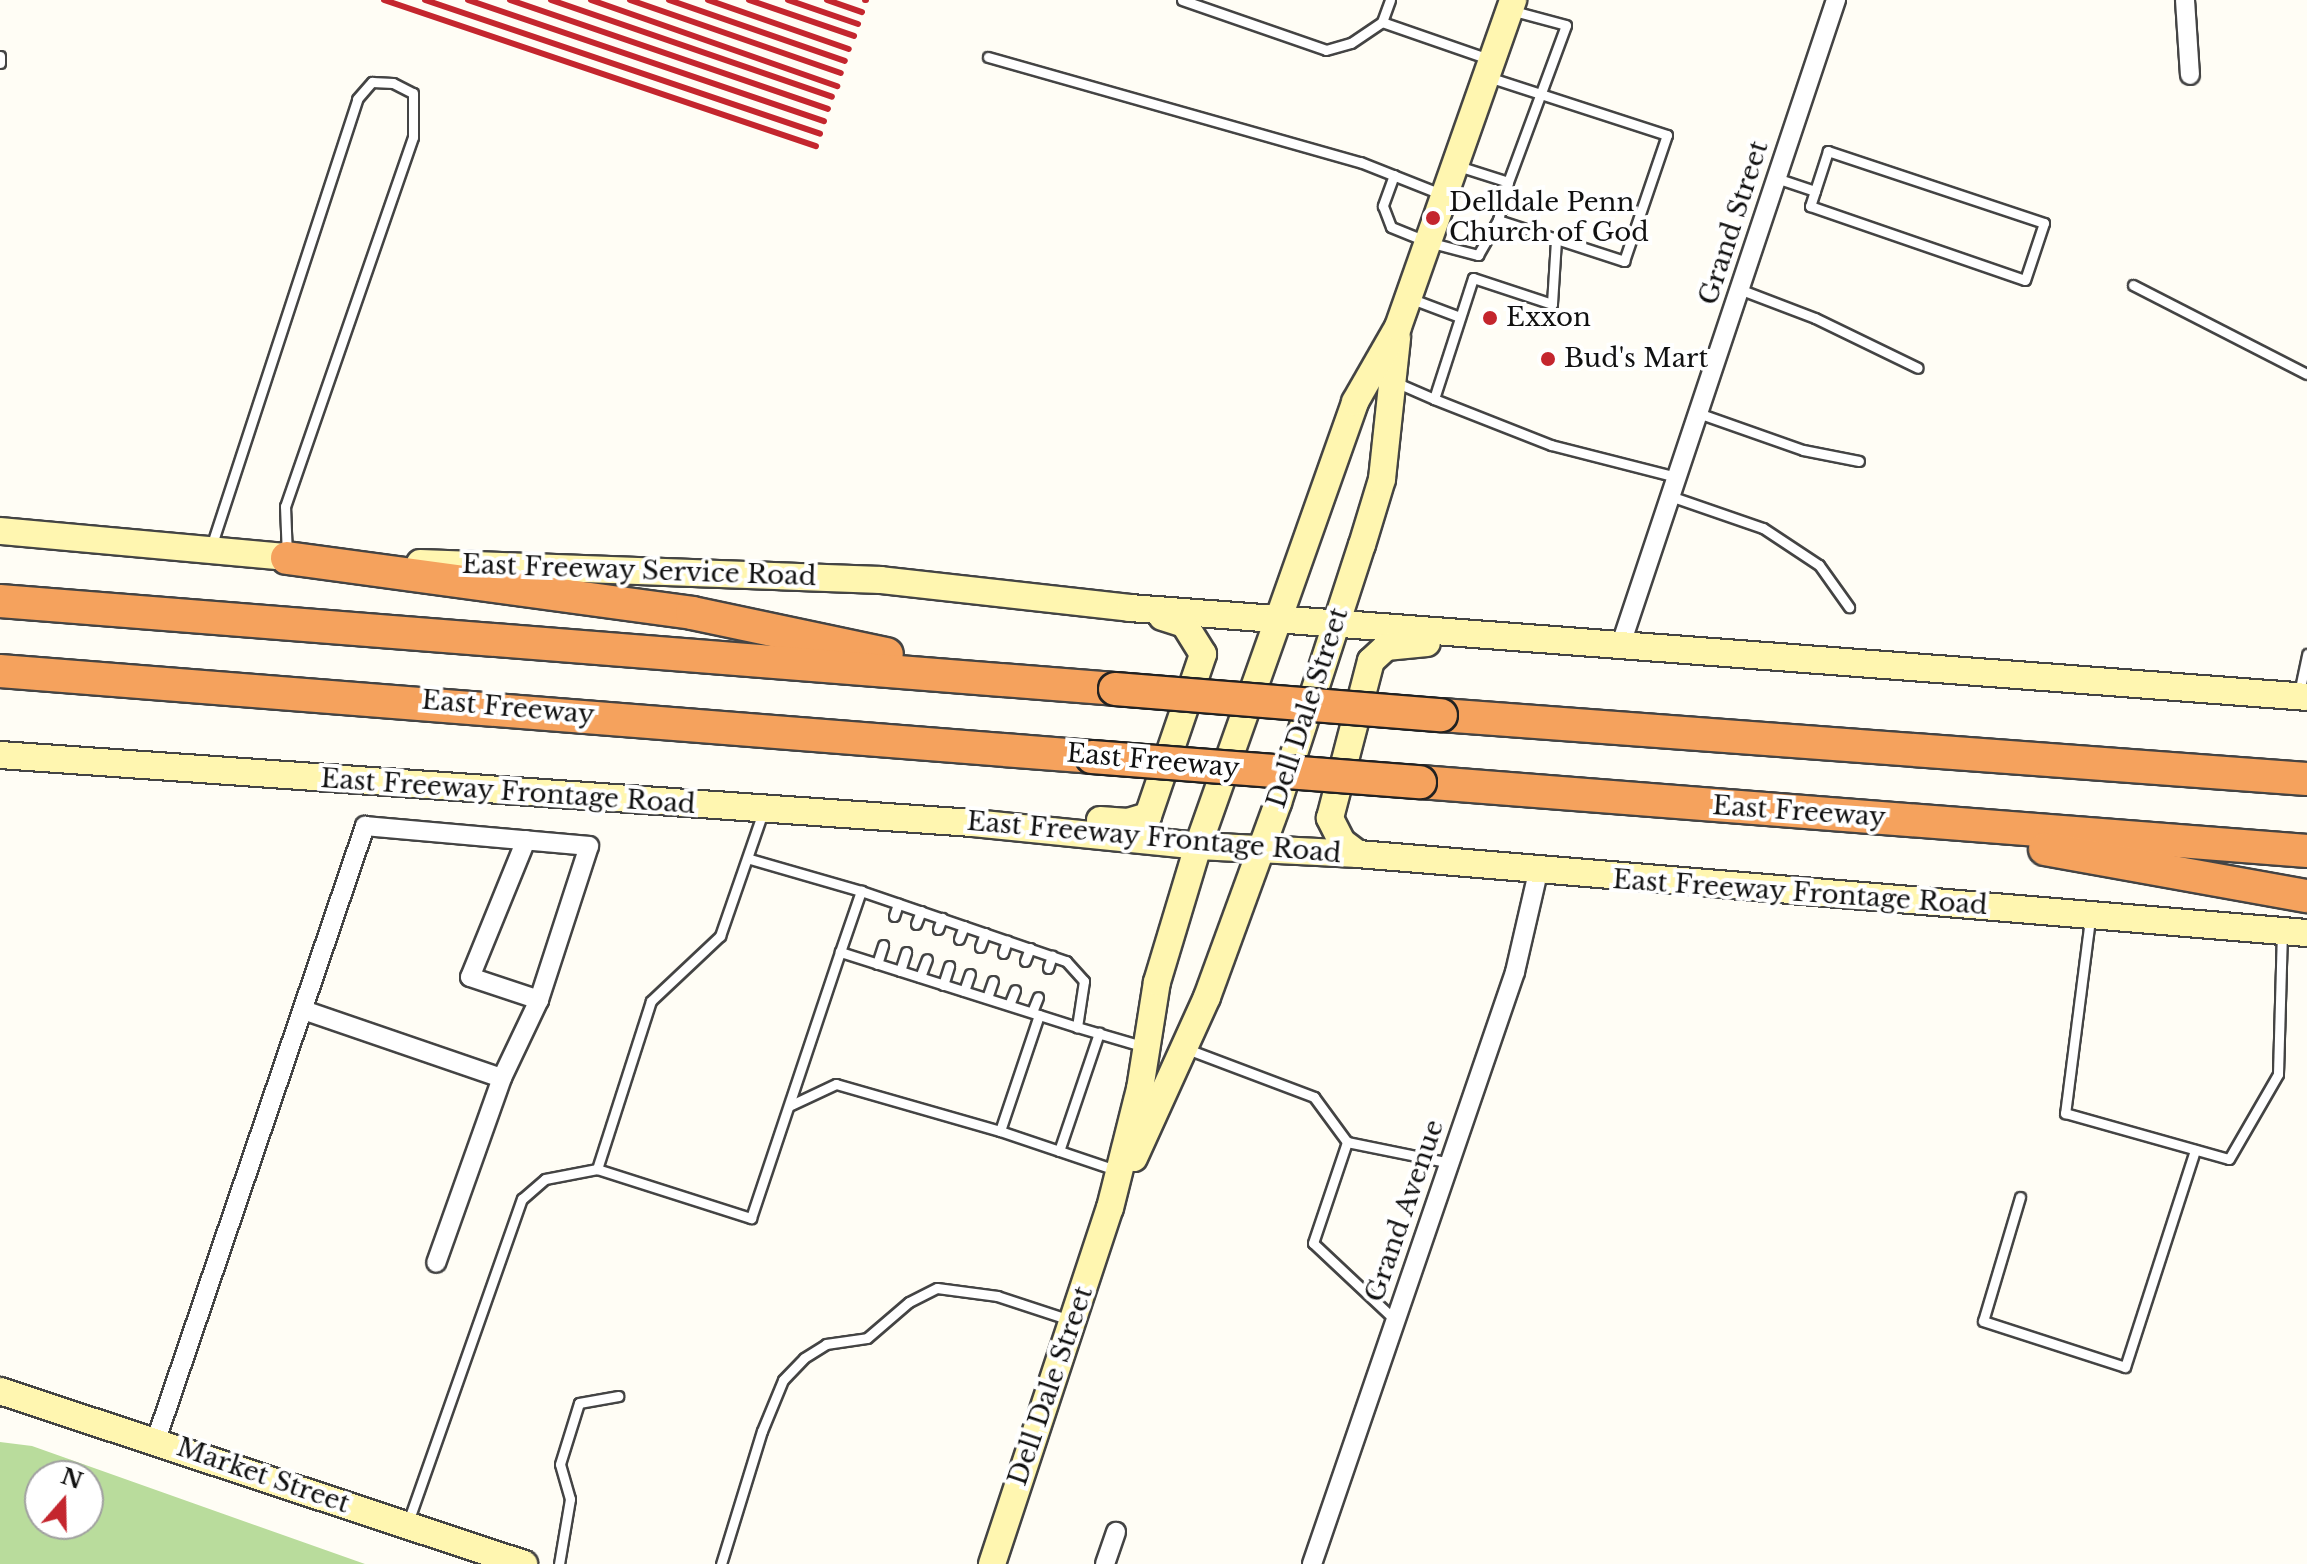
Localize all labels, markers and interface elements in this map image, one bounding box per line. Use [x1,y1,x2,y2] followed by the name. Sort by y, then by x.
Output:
[1693,137,1775,309] street label: Grand Street
[1449,187,1649,248] place label: Delldale Penn Church of God
[1424,209,1442,227] marker: Delldale Penn Church of God
[1506,302,1591,334] place label: Exxon
[1481,309,1499,327] marker: Exxon
[1564,343,1708,375] place label: Bud's Mart
[1539,350,1557,368] marker: Bud's Mart
[461,549,817,593] street label: East Freeway Service Road
[1261,604,1355,812] street label: Dell Dale Street
[420,685,596,731] street label: East Freeway
[1065,738,1241,784] street label: East Freeway
[319,763,697,821] street label: East Freeway Frontage Road
[1711,790,1887,834] street label: East Freeway
[965,806,1343,870] street label: East Freeway Frontage Road
[1611,864,1989,922] street label: East Freeway Frontage Road
[1359,1115,1451,1307] street label: Grand Avenue
[1002,1282,1100,1490] street label: Dell Dale Street
[173,1432,353,1520] street label: Market Street
[24,1460,104,1540] north arrow
[57,1463,86,1495] text: N

